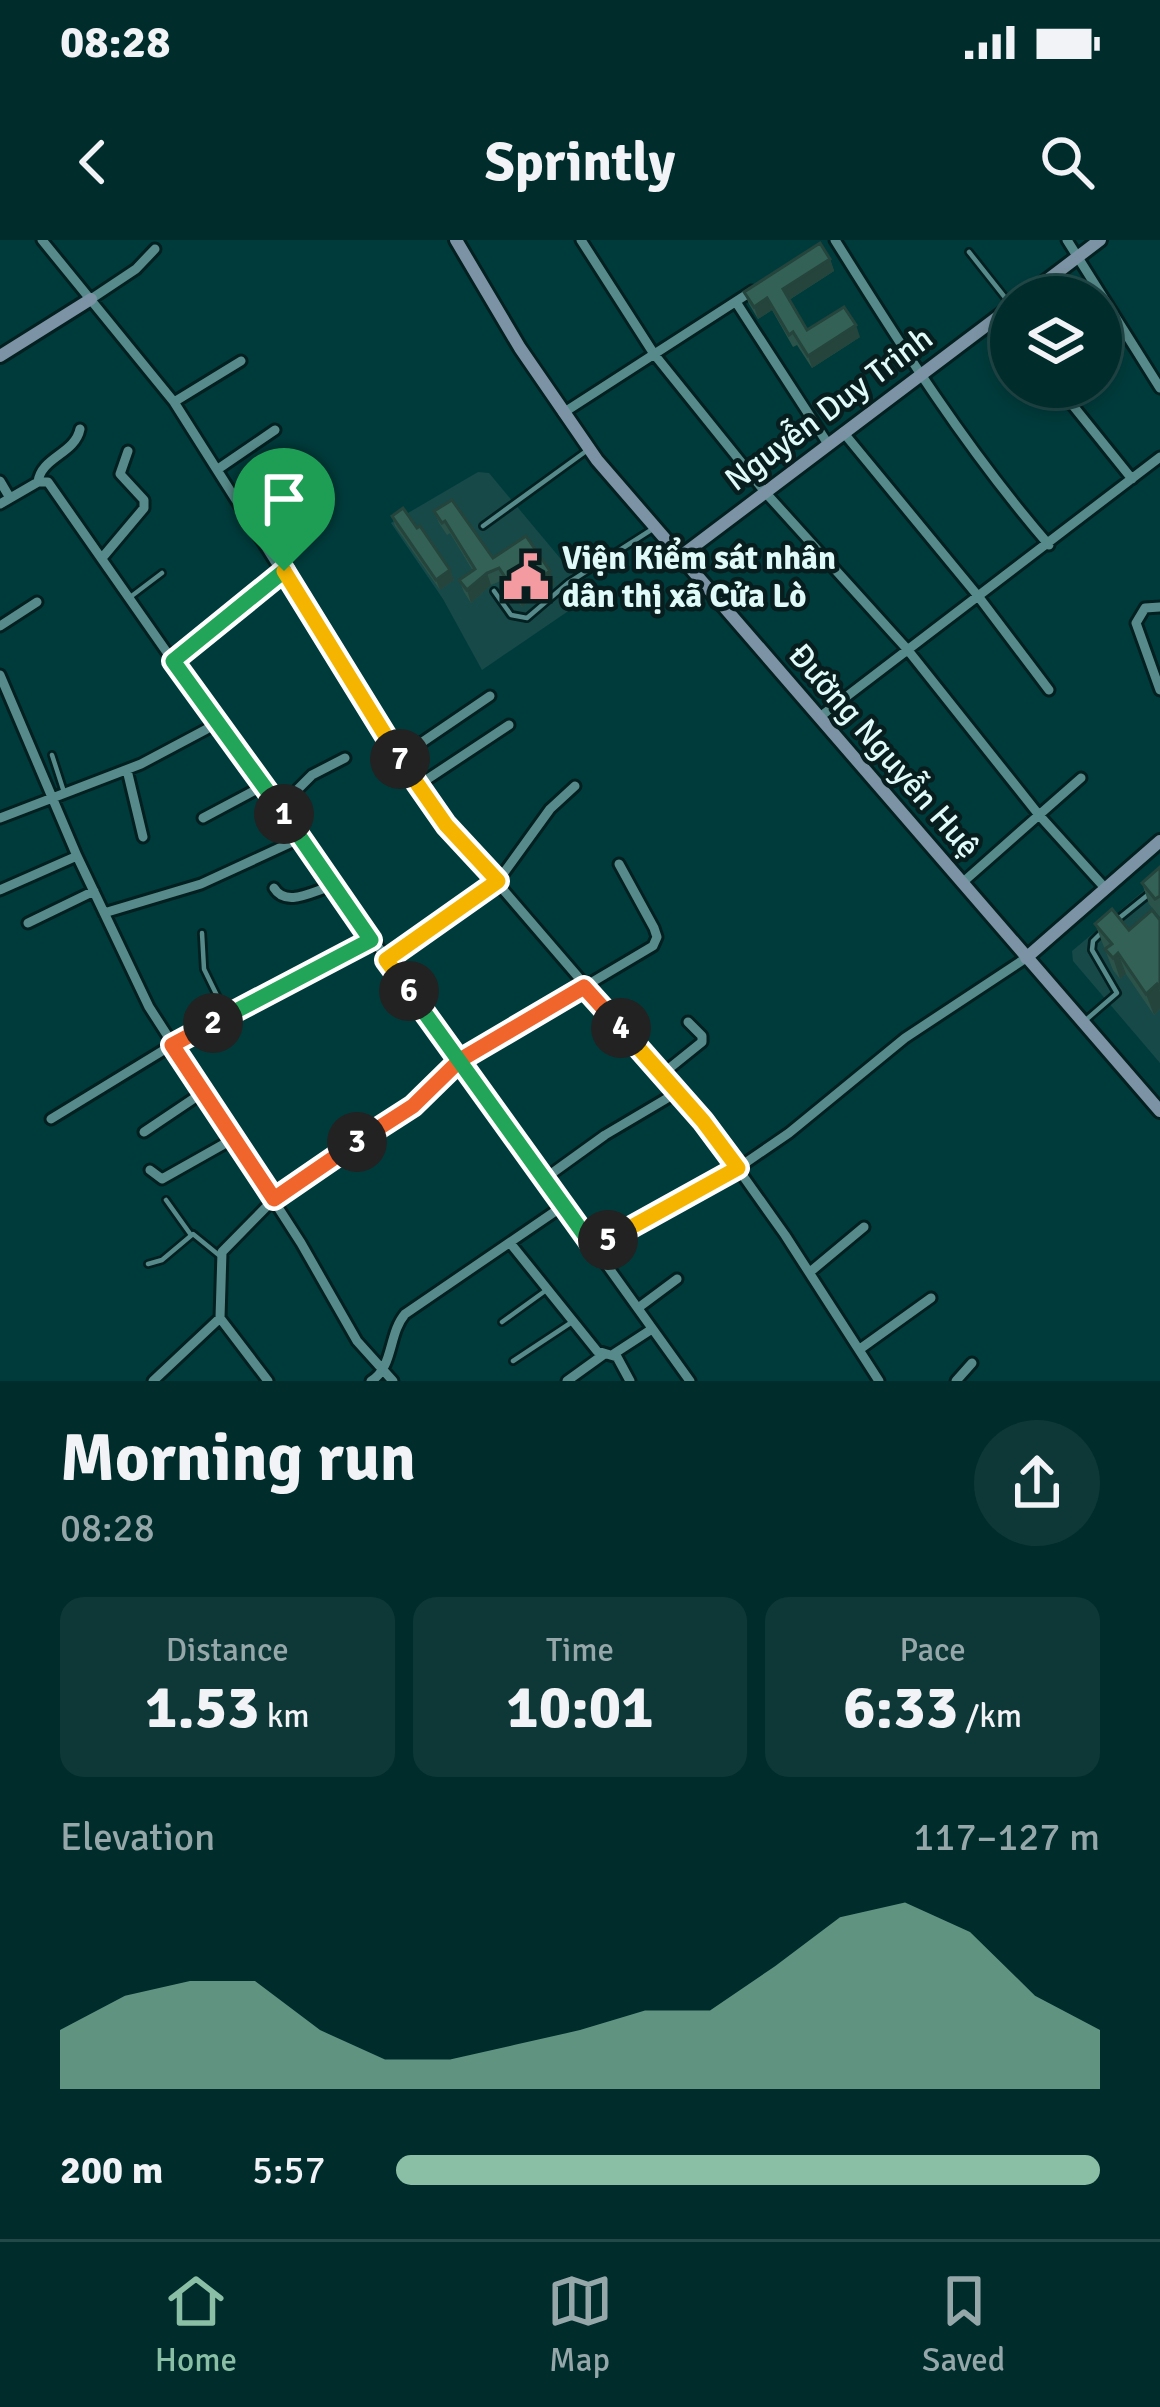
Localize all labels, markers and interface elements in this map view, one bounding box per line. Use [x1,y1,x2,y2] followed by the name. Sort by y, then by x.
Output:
[60,15,170,70] text: 08:28
[60,129,126,195] icon: back
[485,129,675,196] text: Sprintly
[1034,129,1100,195] icon: search
[990,276,1122,408] map controls
[990,276,1122,408] button: layers
[717,318,941,500] street label: Nguyễn Duy Trinh
[233,448,335,571] pin
[251,466,317,532] icon: arrive
[562,537,836,617] place label: Viện Kiểm sát nhân dân thị xã Cửa Lò
[501,552,551,602] public building icon: Viện Kiểm sát nhân dân thị xã Cửa Lò
[779,635,989,867] street label: Đường Nguyễn Huệ
[370,729,430,789] pin: 7
[391,738,409,779] text: 7
[254,784,314,844] pin: 1
[275,793,293,834] text: 1
[379,961,439,1021] pin: 6
[400,970,418,1011] text: 6
[183,993,243,1053] pin: 2
[591,998,651,1058] pin: 4
[204,1002,222,1043] text: 2
[612,1007,630,1048] text: 4
[327,1112,387,1172] pin: 3
[348,1121,366,1162] text: 3
[578,1210,638,1270] pin: 5
[599,1219,617,1260] text: 5
[60,1418,416,1499] text: Morning run
[974,1420,1100,1546] button: share
[60,1504,155,1552] text: 08:28
[166,1630,289,1671] text: Distance
[546,1630,614,1671] text: Time
[899,1630,966,1671] text: Pace
[145,1671,259,1745] text: 1.53
[506,1671,654,1745] text: 10:01
[843,1671,958,1745] text: 6:33
[259,1696,310,1737] text: km
[958,1696,1022,1737] text: /km
[60,1813,215,1861] text: Elevation
[913,1813,1100,1861] text: 117–127 m
[60,2146,163,2194] text: 200 m
[252,2146,326,2194] text: 5:57
[155,2268,237,2381] tab: Home
[547,2268,613,2381] tab: Map
[922,2268,1005,2381] tab: Saved

